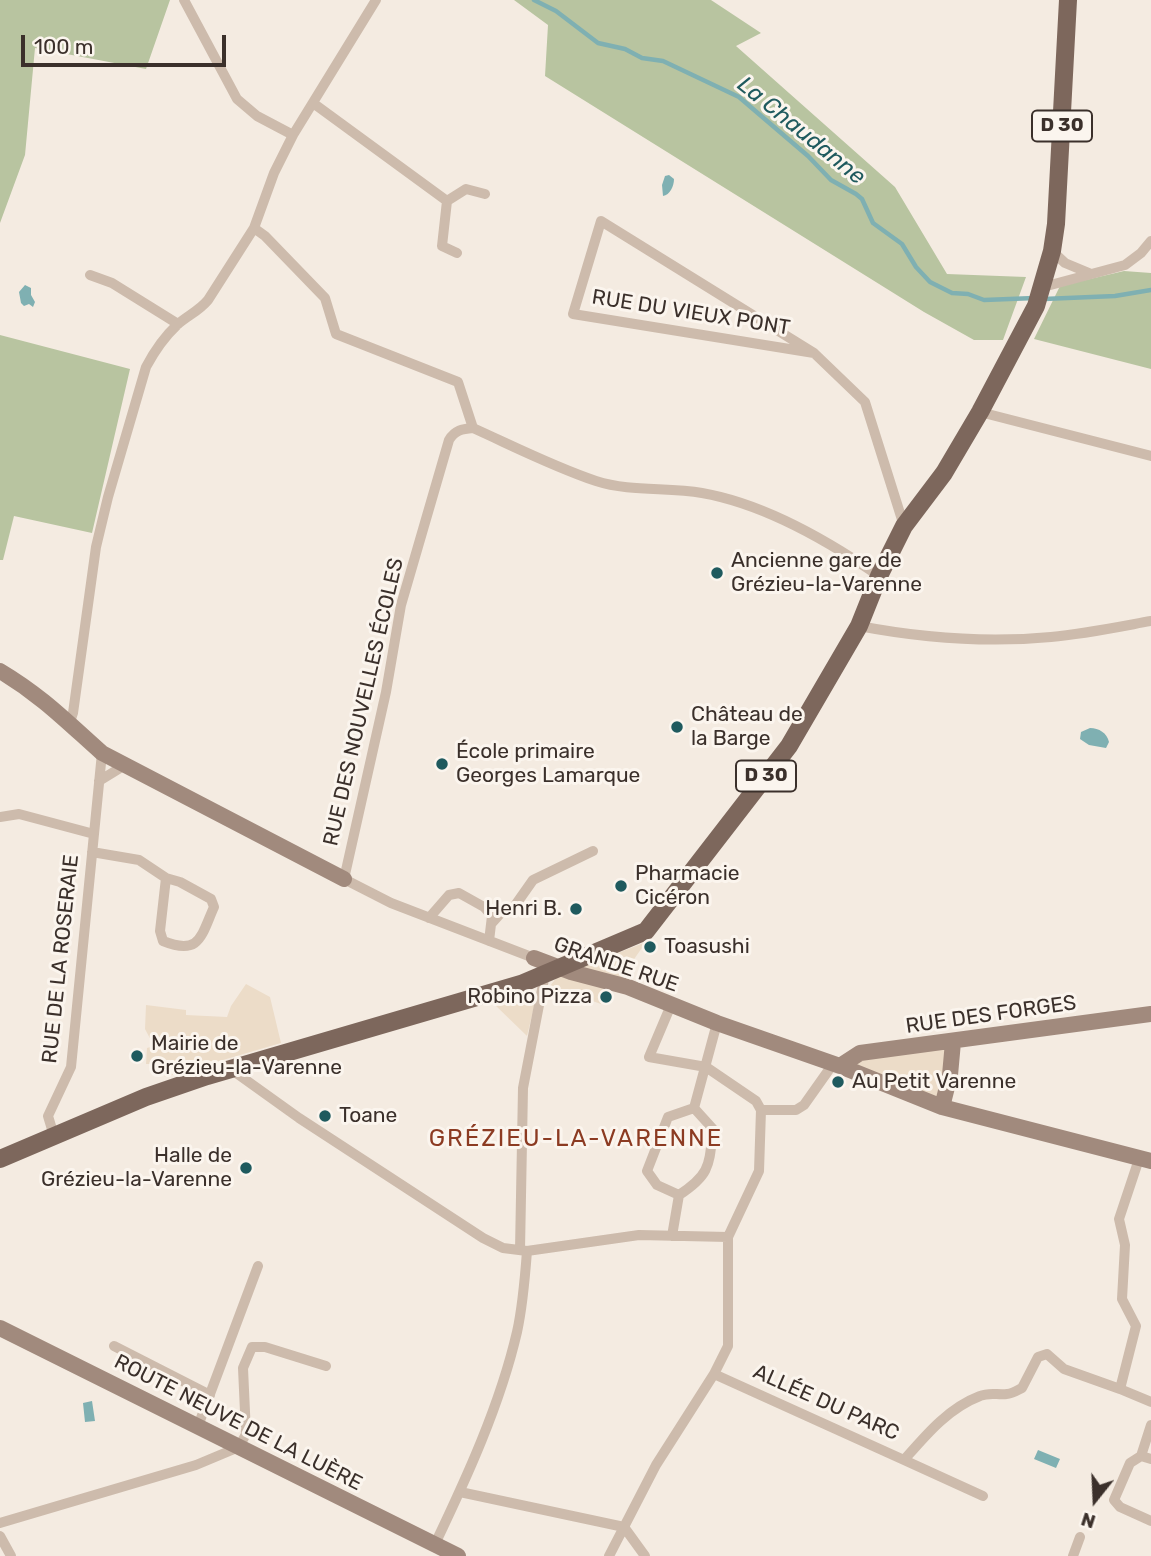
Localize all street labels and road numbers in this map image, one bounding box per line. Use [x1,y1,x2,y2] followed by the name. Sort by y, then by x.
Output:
[1032,110,1092,142] road number: D 30
[590,285,792,341] street label: RUE DU VIEUX PONT
[319,556,409,848] street label: RUE DES NOUVELLES ÉCOLES
[736,761,796,792] road number: D 30
[38,853,84,1065] street label: RUE DE LA ROSERAIE
[550,932,682,998] street label: GRANDE RUE
[904,991,1078,1039] street label: RUE DES FORGES
[110,1349,366,1497] street label: ROUTE NEUVE DE LA LUÈRE
[749,1360,903,1446] street label: ALLÉE DU PARC

